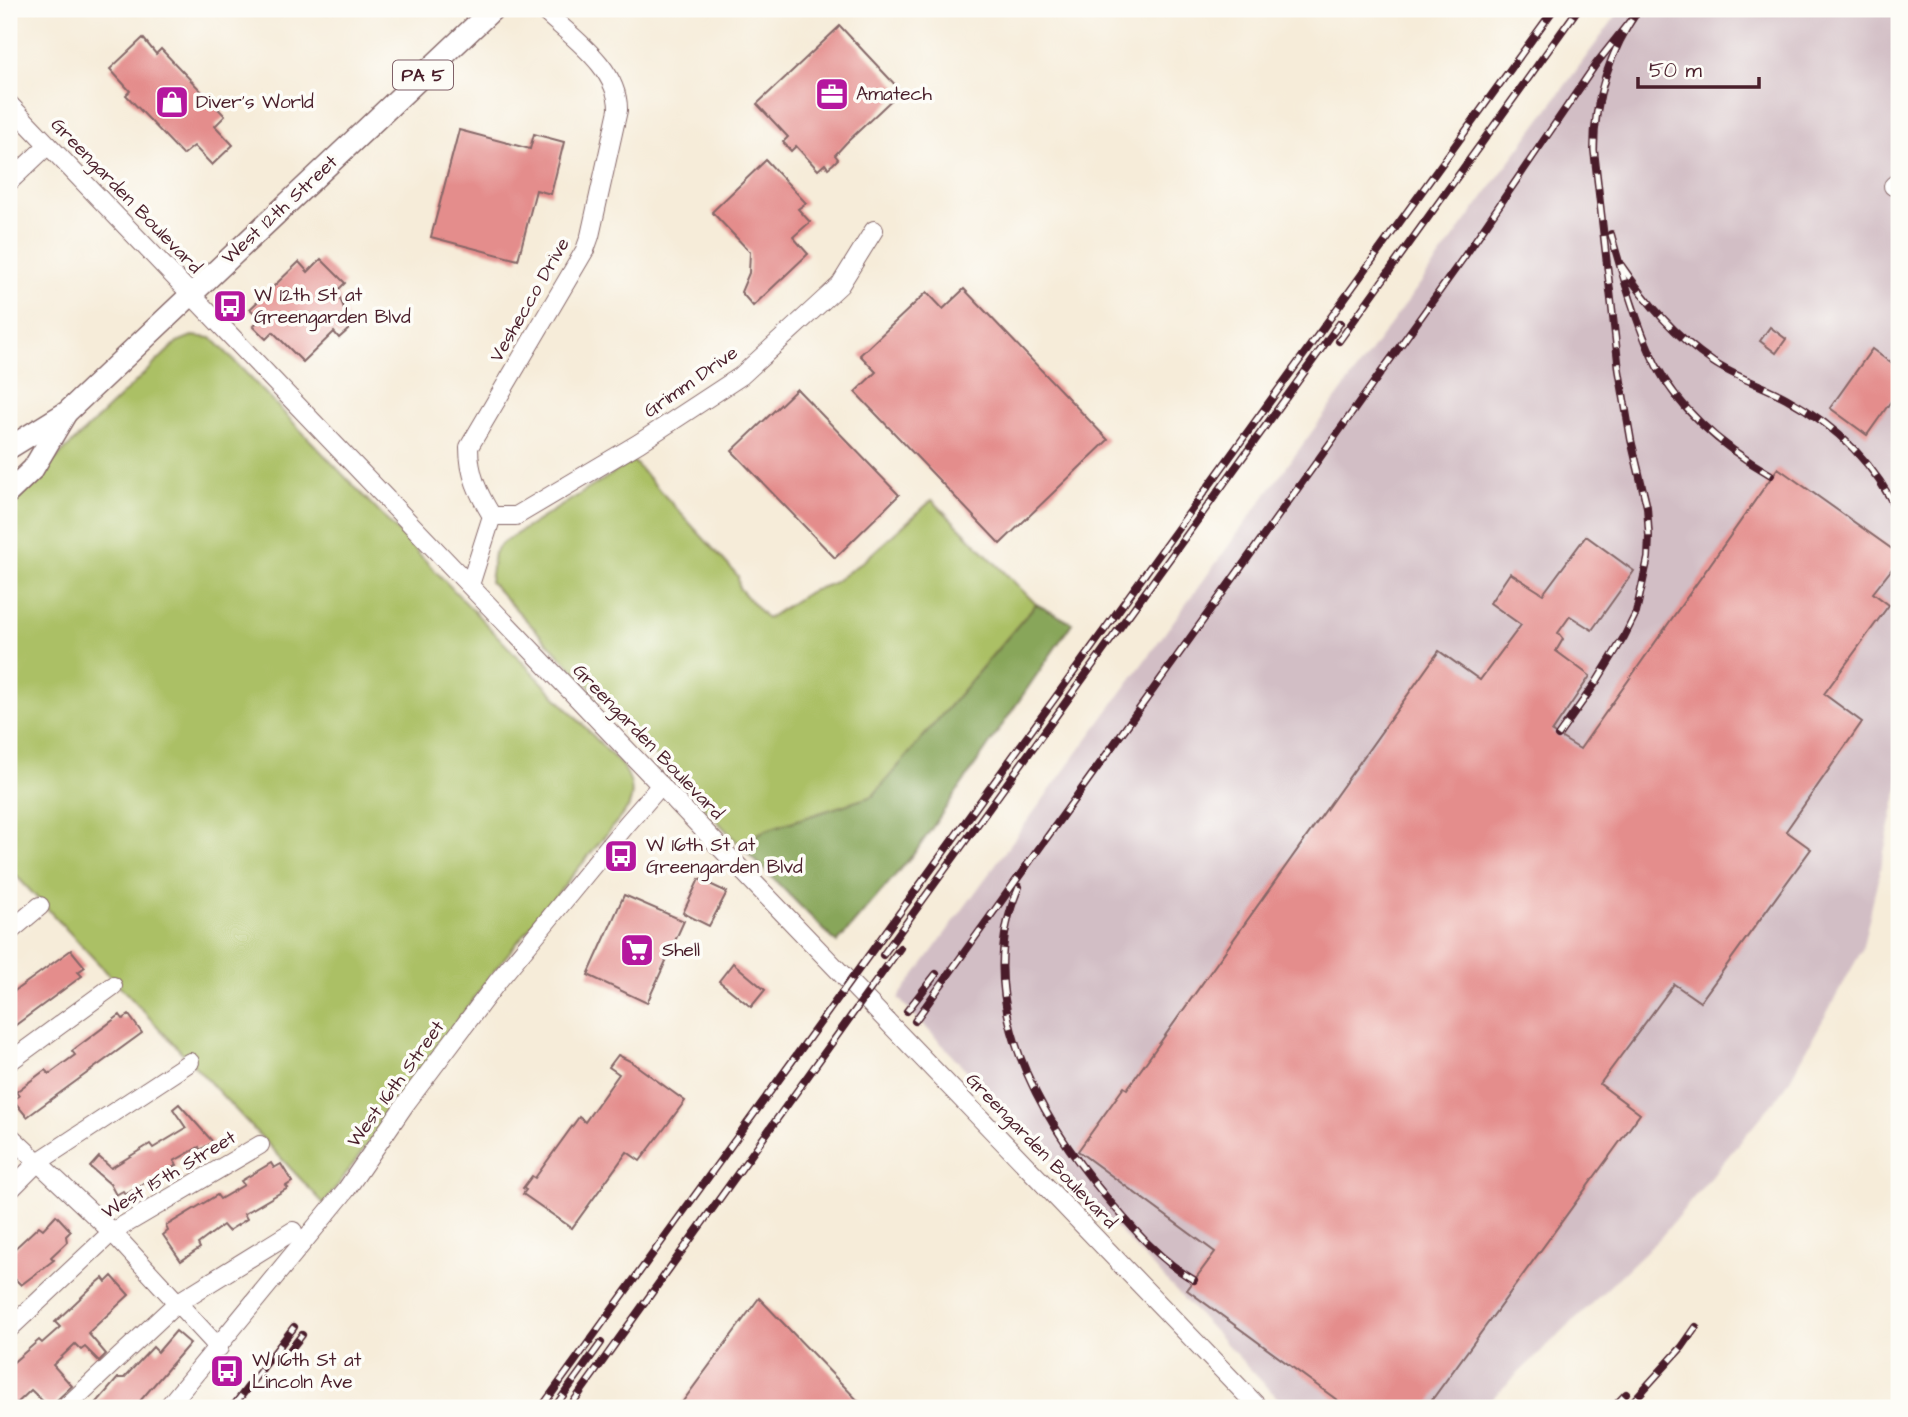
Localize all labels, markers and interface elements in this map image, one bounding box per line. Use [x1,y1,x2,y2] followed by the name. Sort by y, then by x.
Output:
[1638,46,1759,90] scale bar
[1649,56,1703,85] text: 50 m
[393,60,453,90] road number: PA 5
[813,75,851,113] office icon: Amatech
[856,81,933,108] place label: Amatech
[153,83,191,121] shop icon: Diver's World
[196,89,314,116] place label: Diver's World
[43,112,208,281] street label: Greengarden Boulevard
[216,149,344,271] street label: West 12th Street
[483,233,577,367] street label: Veshecco Drive
[254,282,411,332] place label: W 12th St at Greengarden Blvd
[211,287,249,325] bus stop icon: W 12th St at Greengarden Blvd
[638,340,744,424] street label: Grimm Drive
[565,658,730,827] street label: Greengarden Boulevard
[646,832,803,882] place label: W 16th St at Greengarden Blvd
[602,837,640,875] bus stop icon: W 16th St at Greengarden Blvd
[618,931,656,969] supermarket icon: Shell
[662,937,700,964] place label: Shell
[341,1015,451,1153] street label: West 16th Street
[958,1067,1123,1236] street label: Greengarden Boulevard
[97,1124,241,1226] street label: West 15th Street
[252,1347,362,1396] place label: W 16th St at Lincoln Ave
[208,1352,246,1390] bus stop icon: W 16th St at Lincoln Ave

